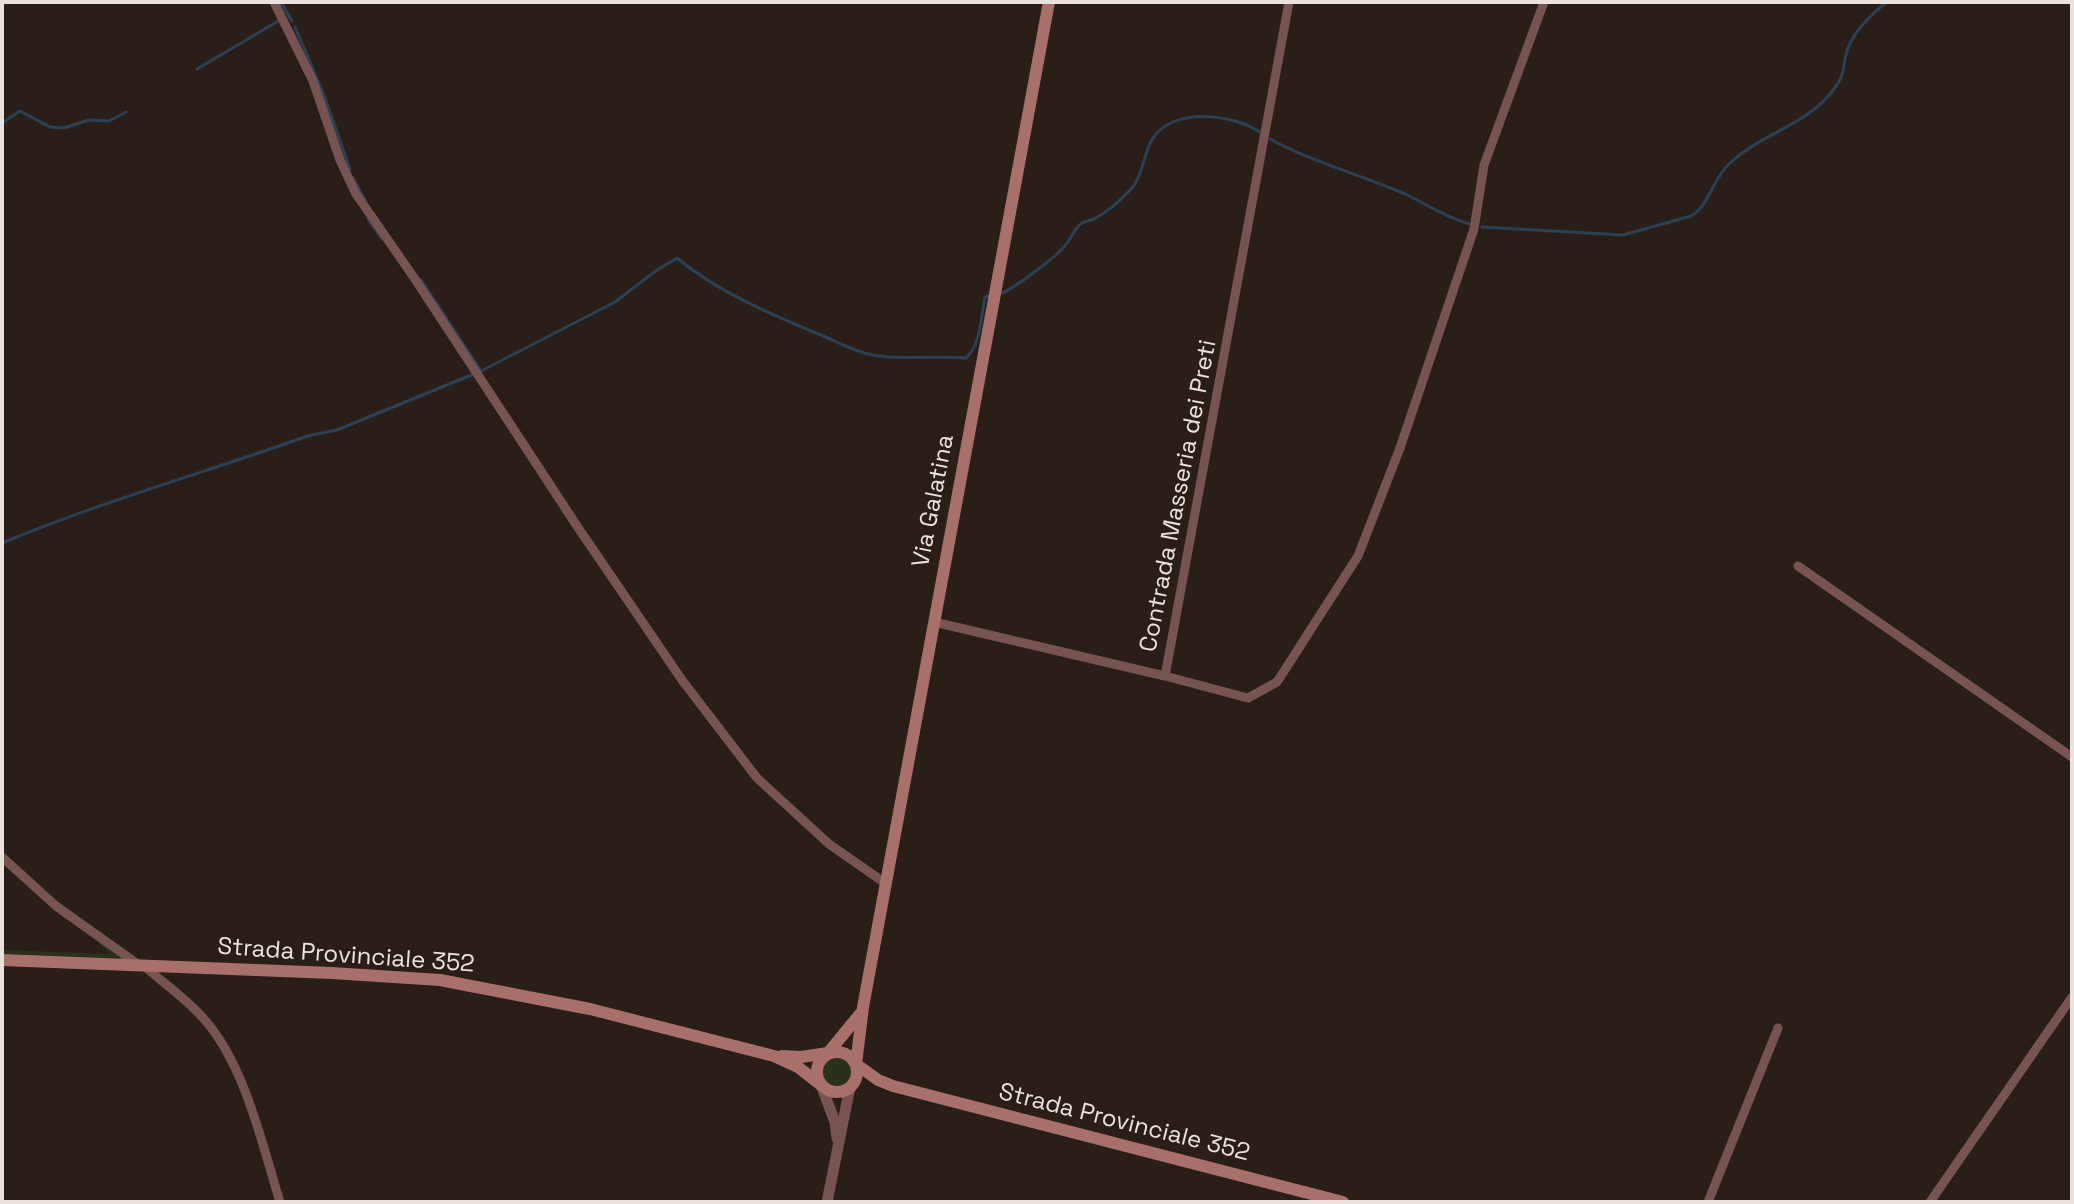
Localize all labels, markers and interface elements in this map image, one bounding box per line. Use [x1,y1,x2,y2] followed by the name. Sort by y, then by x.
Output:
[1135,337,1223,655] street label: Contrada Masseria dei Preti
[907,432,961,570] street label: Via Galatina
[216,933,476,979] street label: Strada Provinciale 352
[996,1078,1252,1168] street label: Strada Provinciale 352

